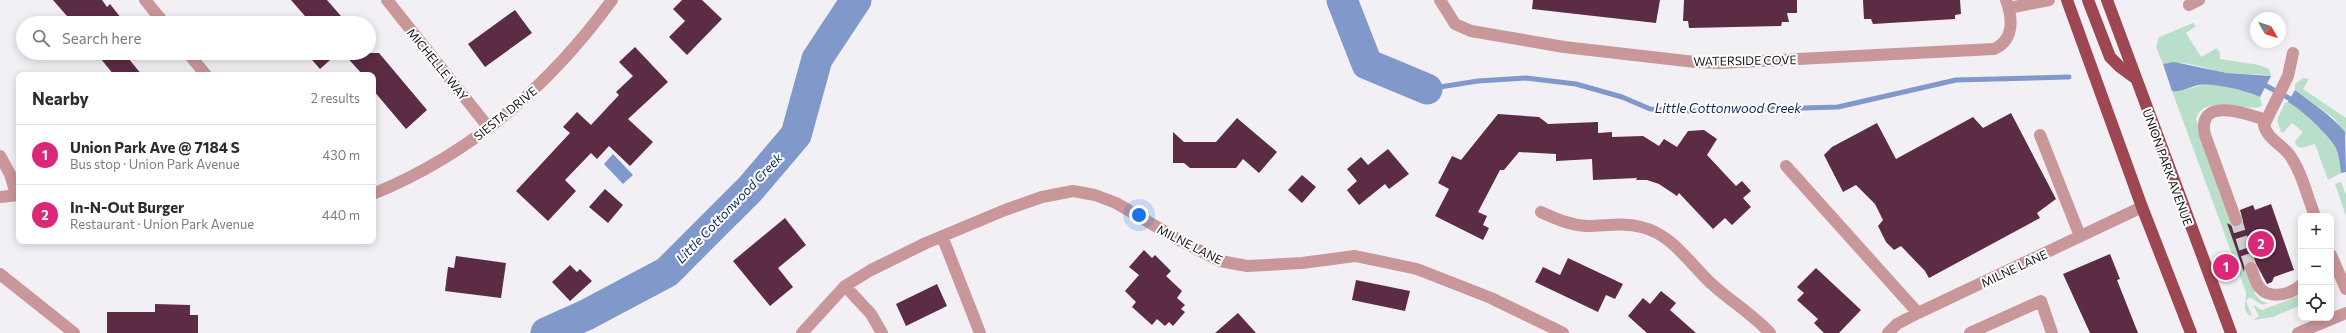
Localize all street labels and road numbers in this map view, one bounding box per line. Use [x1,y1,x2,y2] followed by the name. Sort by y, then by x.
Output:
[405,25,471,103] street label: MICHELLE WAY
[1693,52,1797,68] street label: WATERSIDE COVE
[471,83,539,143] street label: SIESTA DRIVE
[2140,107,2196,227] street label: UNION PARK AVENUE
[1155,222,1225,266] street label: MILNE LANE
[1979,247,2049,289] street label: MILNE LANE

